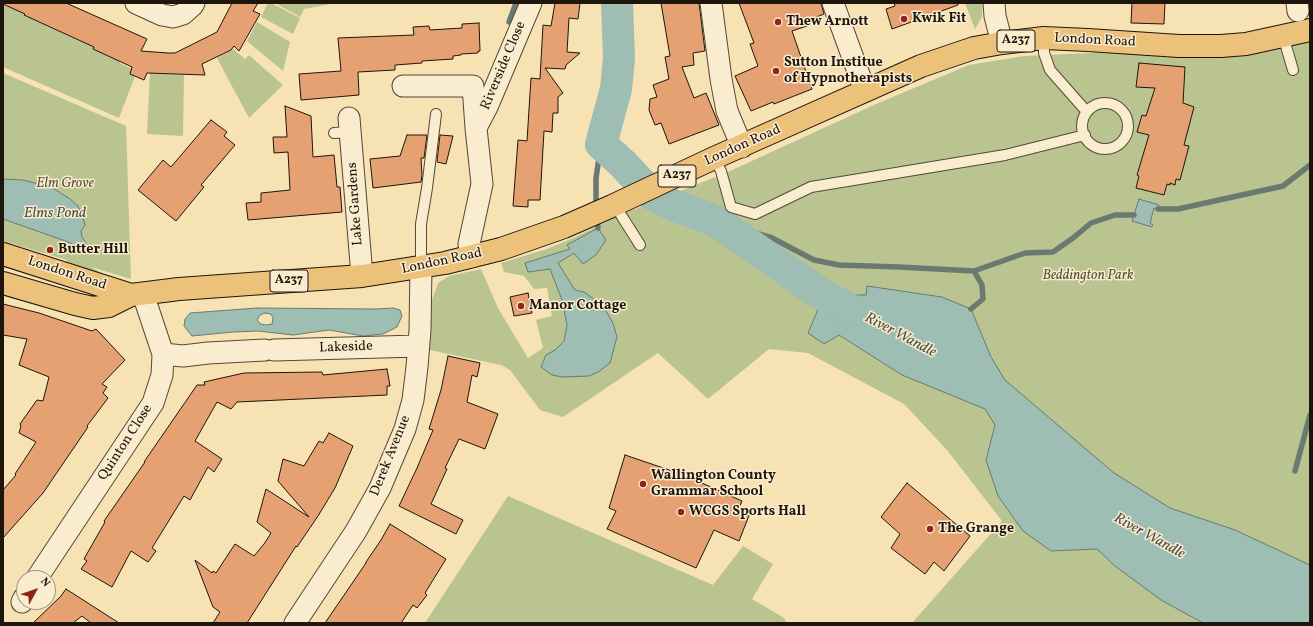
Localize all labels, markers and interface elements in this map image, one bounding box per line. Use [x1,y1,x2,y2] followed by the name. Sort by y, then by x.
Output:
[912,11,966,27] place label: Kwik Fit
[786,14,869,30] place label: Thew Arnott
[899,14,909,24] marker: Kwik Fit
[773,17,783,27] marker: Thew Arnott
[478,19,530,113] street label: Riverside Close
[997,30,1035,52] road number: A237
[1054,30,1136,52] street label: London Road
[784,55,912,88] place label: Sutton Institue of Hypnotherapists
[771,66,781,76] marker: Sutton Institue of Hypnotherapists
[702,122,784,170] street label: London Road
[345,162,367,246] street label: Lake Gardens
[658,165,696,187] road number: A237
[36,176,94,192] park label: Elm Grove
[24,205,86,223] water label: Elms Pond
[58,242,128,258] place label: Butter Hill
[45,245,55,255] marker: Butter Hill
[400,245,484,279] street label: London Road
[26,253,108,295] street label: London Road
[1043,268,1133,284] park label: Beddington Park
[270,270,308,292] road number: A237
[529,298,627,314] place label: Manor Cottage
[516,301,526,311] marker: Manor Cottage
[861,310,939,362] water label: River Wandle
[319,339,373,357] street label: Lakeside
[95,402,157,484] street label: Quinton Close
[367,413,415,499] street label: Derek Avenue
[651,468,776,500] place label: Wallington County Grammar School
[638,479,648,489] marker: Wallington County Grammar School
[689,504,806,520] place label: WCGS Sports Hall
[676,507,686,517] marker: WCGS Sports Hall
[1110,510,1188,564] water label: River Wandle
[938,521,1014,537] place label: The Grange
[925,524,935,534] marker: The Grange
[16,570,56,610] north arrow
[36,575,53,590] text: N

